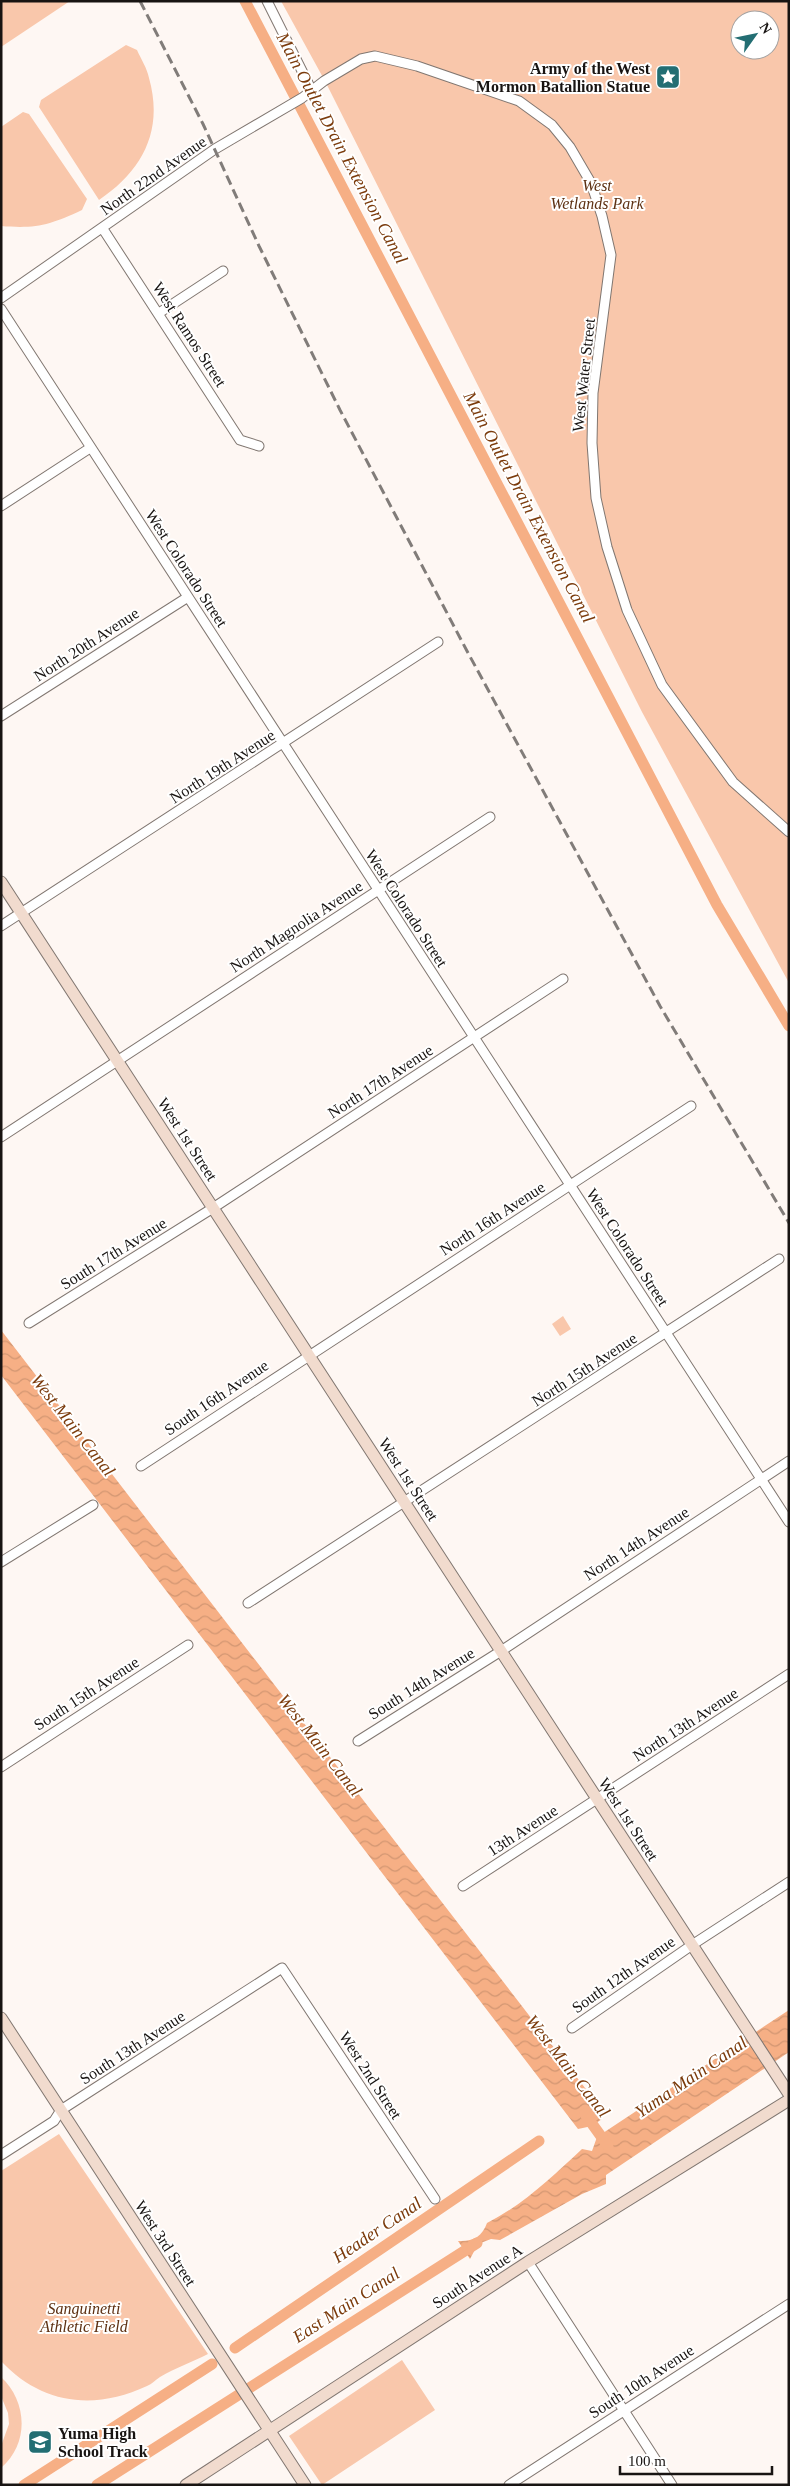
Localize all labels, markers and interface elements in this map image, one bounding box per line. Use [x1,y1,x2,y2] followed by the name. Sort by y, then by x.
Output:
[730,10,780,60] north arrow
[756,20,775,37] text: N
[272,28,412,267] water label: Main Outlet Drain Extension Canal
[476,60,651,95] place label: Army of the West Mormon Batallion Statue
[655,64,681,90] place icon: Army of the West Mormon Batallion Statue
[97,133,209,218] street label: North 22nd Avenue
[550,177,644,212] park label: West Wetlands Park
[149,279,230,390] street label: West Ramos Street
[569,317,598,433] street label: West Water Street
[459,387,599,626] water label: Main Outlet Drain Extension Canal
[142,506,231,631] street label: West Colorado Street
[31,604,142,685] street label: North 20th Avenue
[167,726,278,807] street label: North 19th Avenue
[362,846,451,971] street label: West Colorado Street
[227,877,366,976] street label: North Magnolia Avenue
[325,1041,436,1122] street label: North 17th Avenue
[154,1095,221,1184] street label: West 1st Street
[437,1178,548,1259] street label: North 16th Avenue
[583,1185,672,1310] street label: West Colorado Street
[57,1214,169,1293] street label: South 17th Avenue
[529,1329,640,1410] street label: North 15th Avenue
[161,1356,271,1438] street label: South 16th Avenue
[27,1370,119,1480] water label: West Main Canal
[375,1435,442,1524] street label: West 1st Street
[581,1503,692,1584] street label: North 14th Avenue
[365,1644,477,1723] street label: South 14th Avenue
[31,1653,142,1734] street label: South 15th Avenue
[630,1684,741,1765] street label: North 13th Avenue
[274,1690,366,1800] water label: West Main Canal
[595,1775,662,1864] street label: West 1st Street
[484,1801,561,1859] street label: 13th Avenue
[569,1933,678,2016] street label: South 12th Avenue
[77,2007,188,2088] street label: South 13th Avenue
[522,2011,614,2121] water label: West Main Canal
[336,2028,405,2123] street label: West 2nd Street
[631,2032,751,2122] water label: Yuma Main Canal
[328,2193,425,2268] water label: Header Canal
[132,2197,200,2290] street label: West 3rd Street
[429,2241,526,2312] street label: South Avenue A
[288,2263,403,2347] water label: East Main Canal
[39,2300,129,2335] park label: Sanguinetti Athletic Field
[586,2341,697,2422] street label: South 10th Avenue
[58,2425,148,2460] place label: Yuma High School Track
[27,2429,53,2455] school or university icon: Yuma High School Track
[620,2444,772,2476] scale bar
[628,2453,666,2469] text: 100 m

